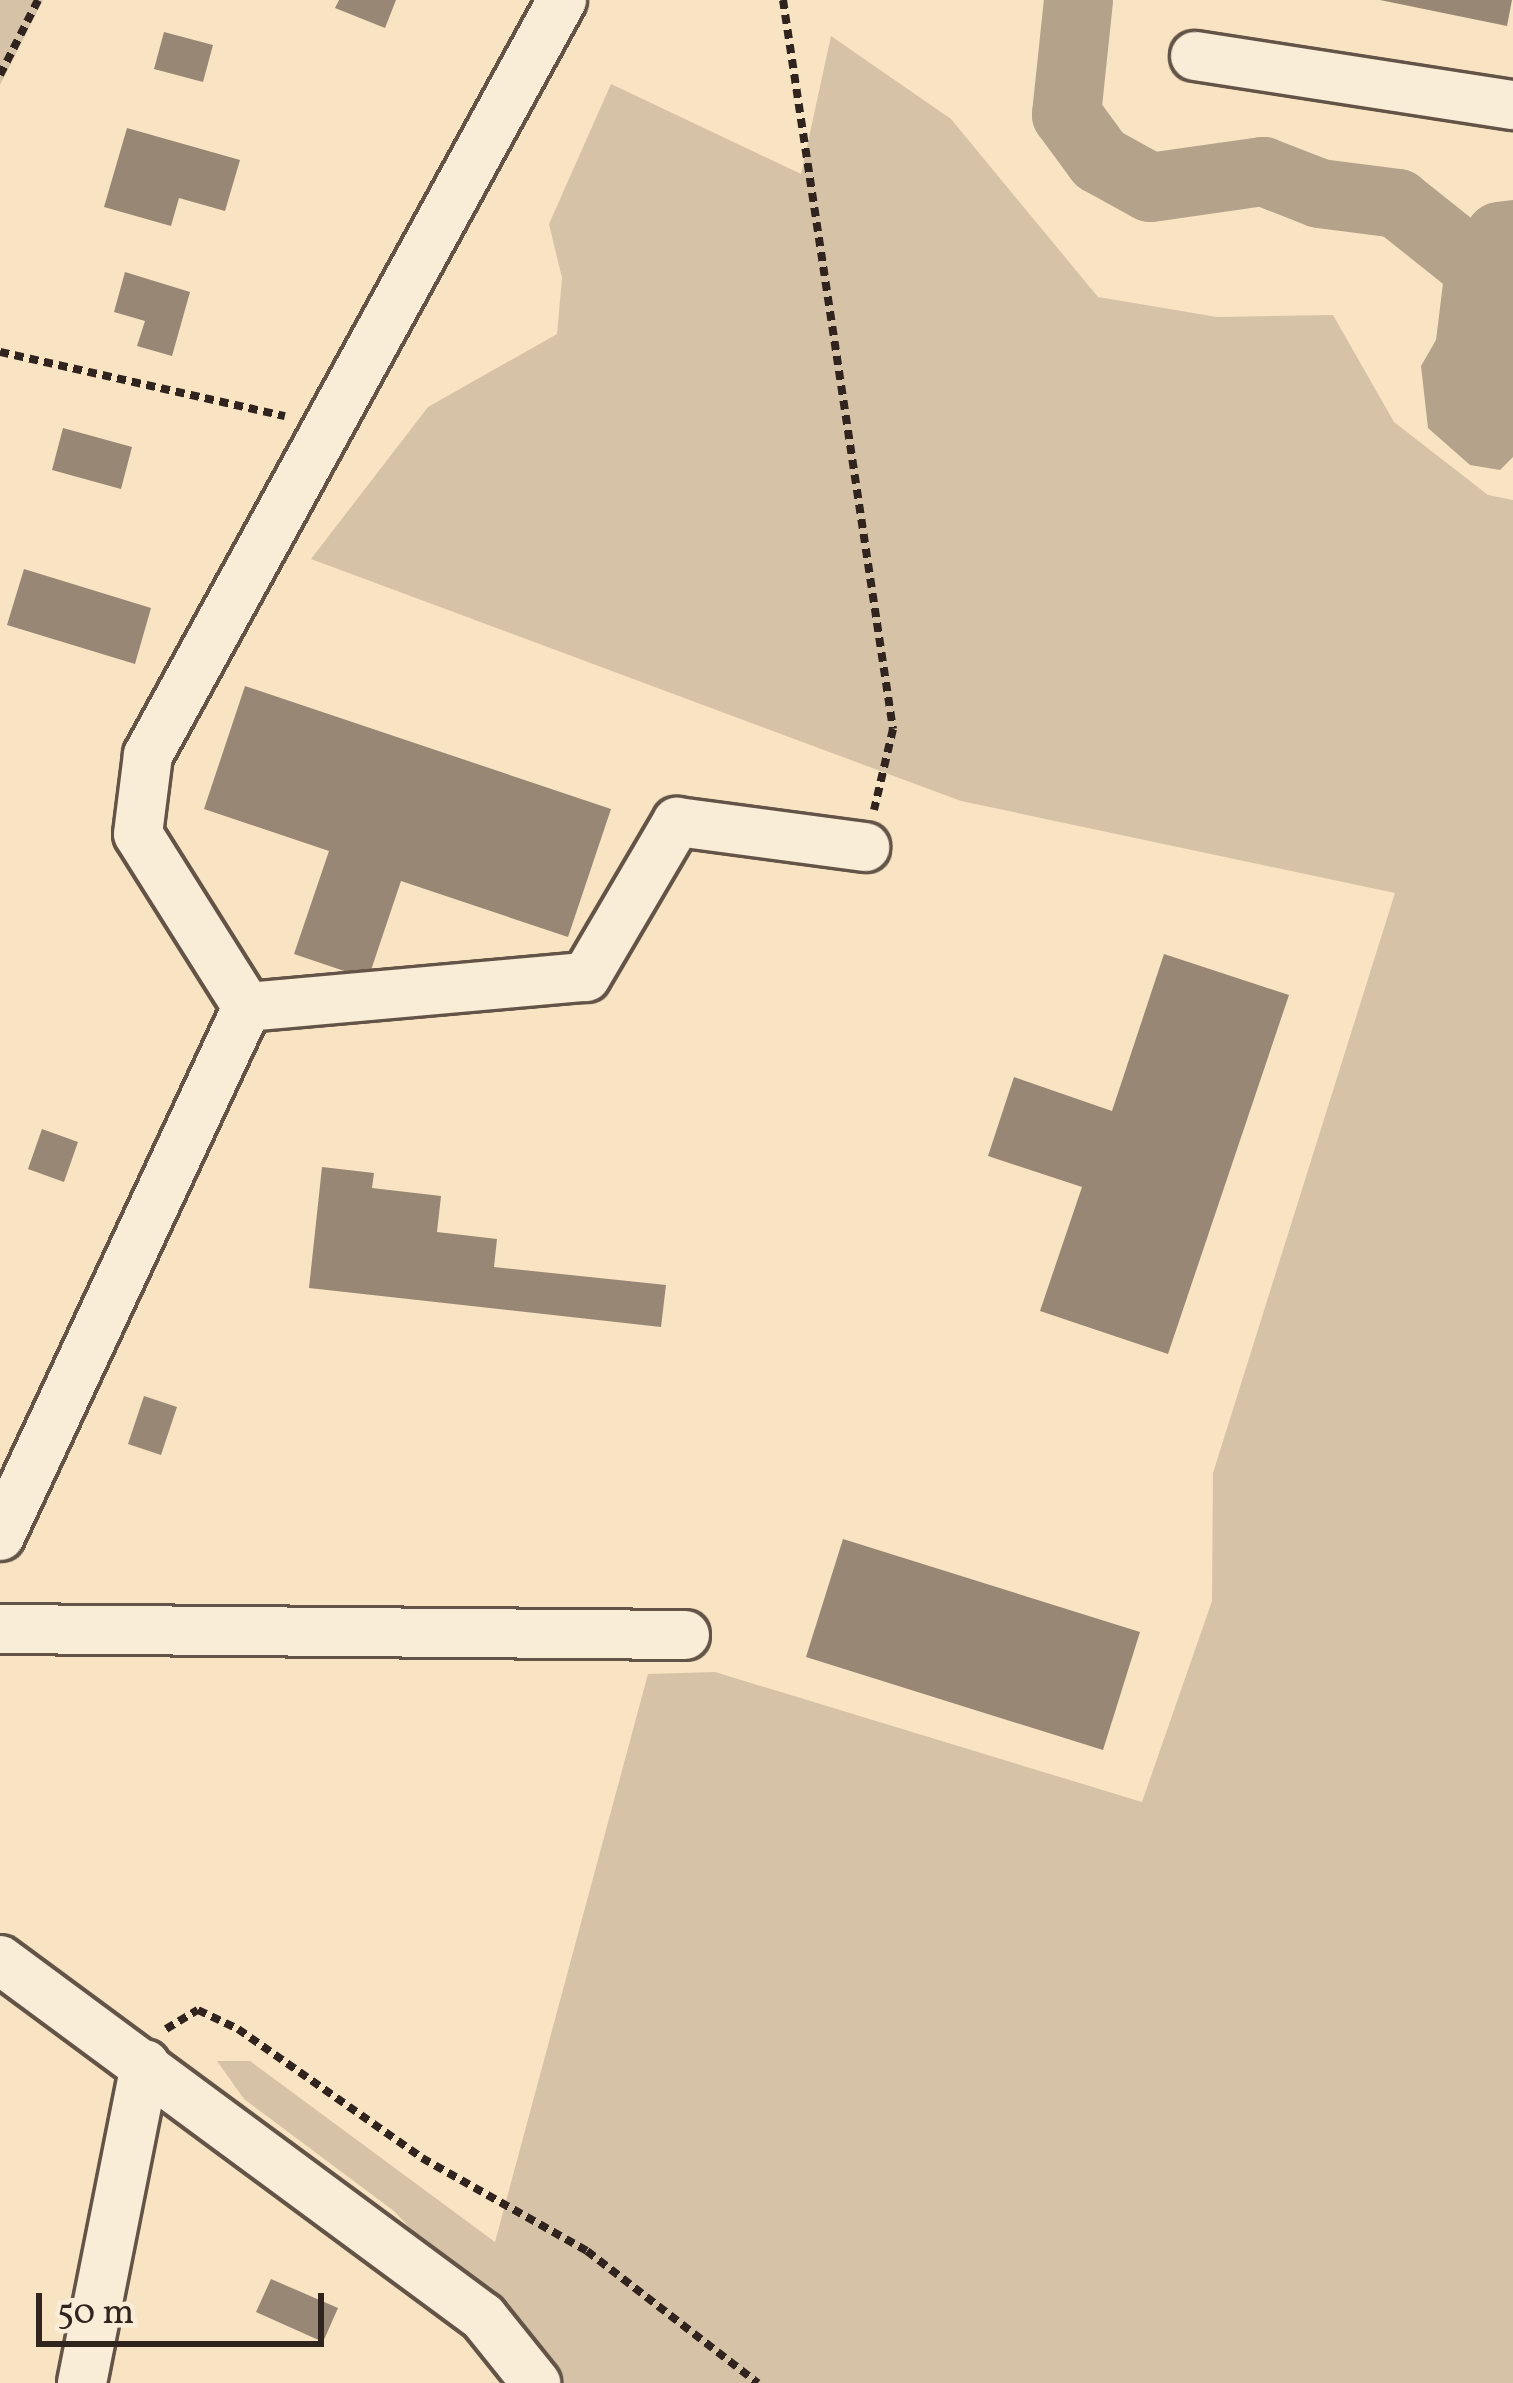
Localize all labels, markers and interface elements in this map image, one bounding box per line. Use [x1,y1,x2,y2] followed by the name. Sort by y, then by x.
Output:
[42,2269,330,2343] scale bar
[57,2289,134,2339] text: 50 m

